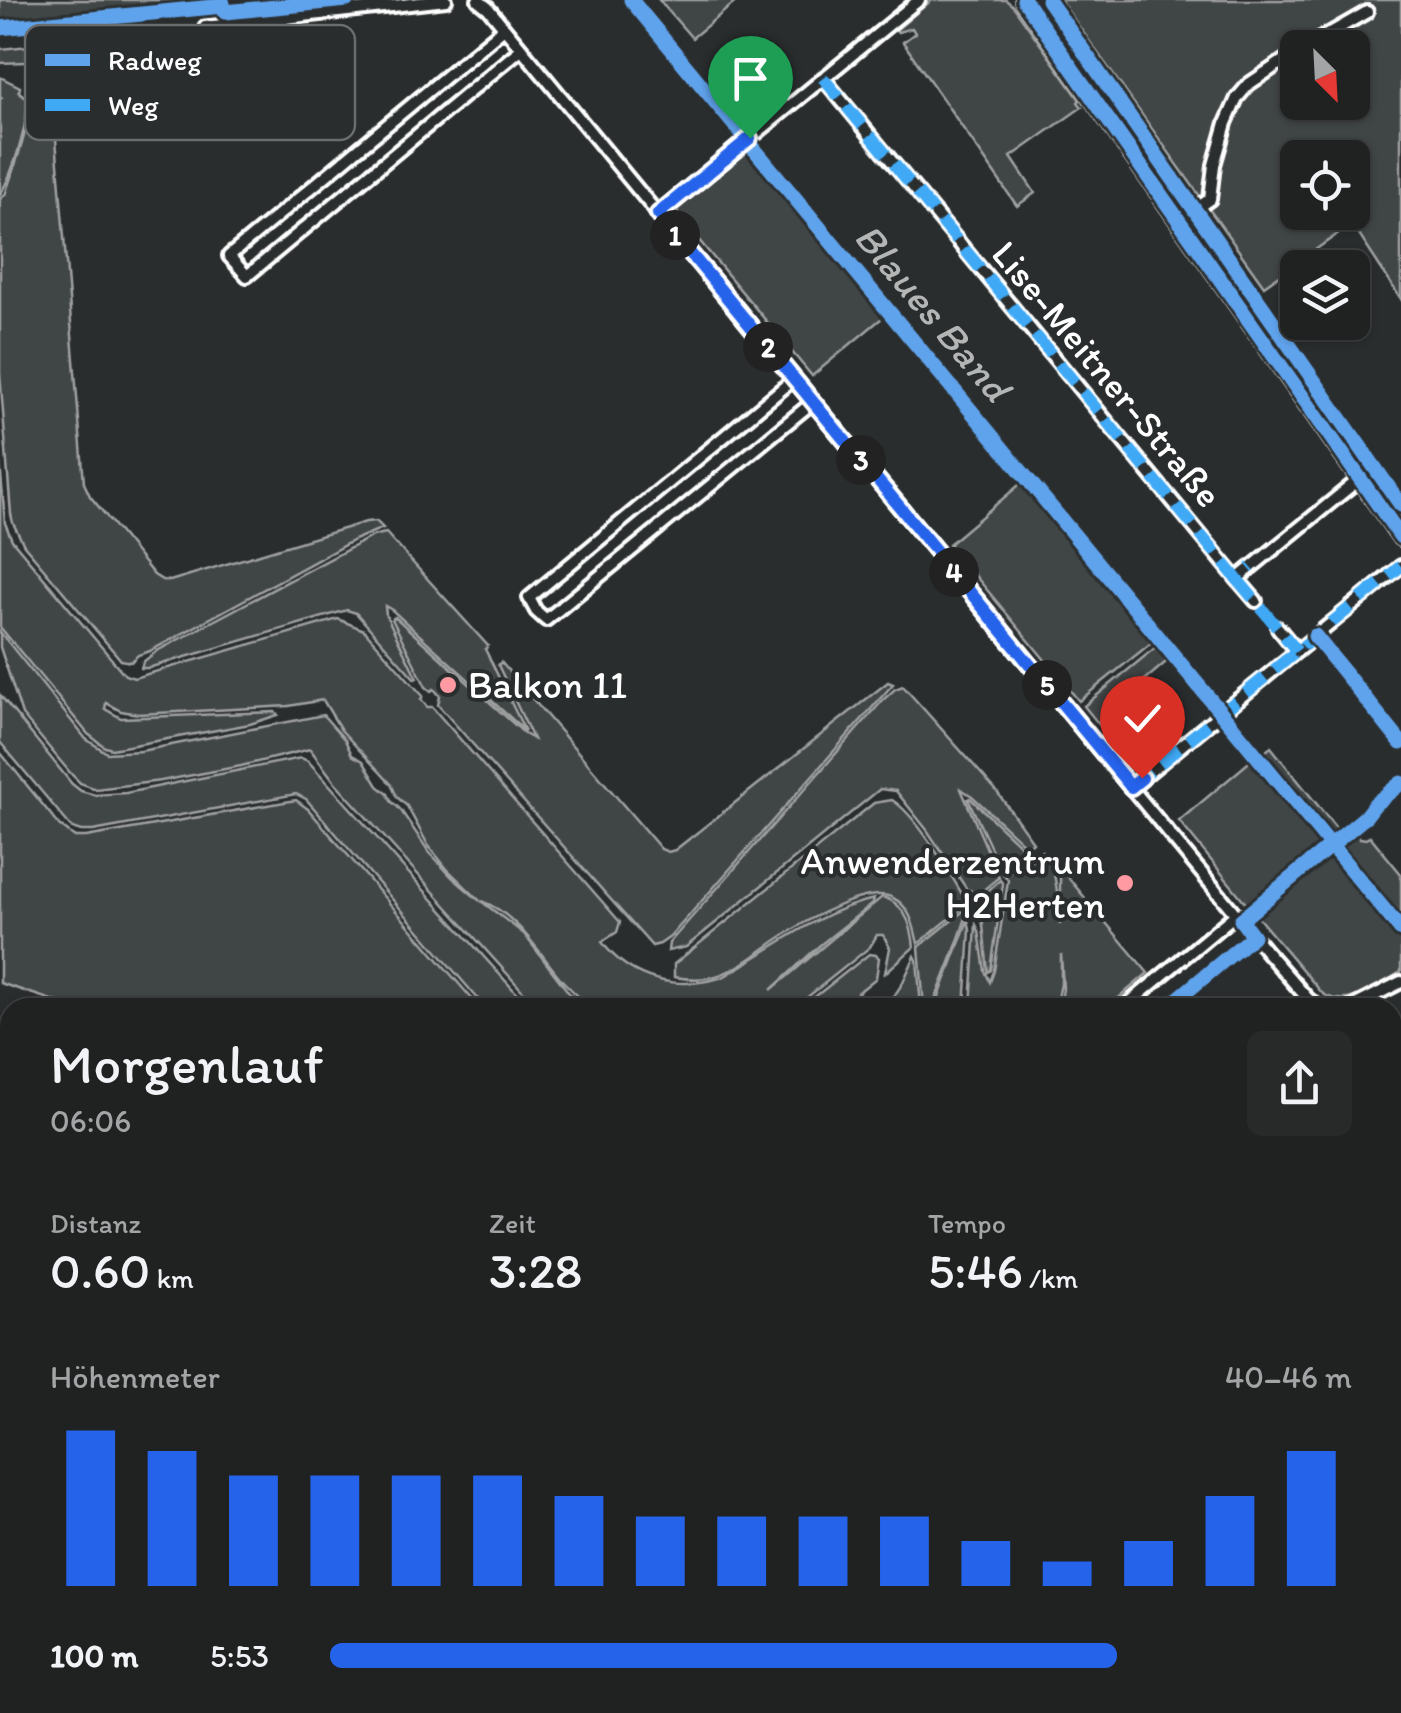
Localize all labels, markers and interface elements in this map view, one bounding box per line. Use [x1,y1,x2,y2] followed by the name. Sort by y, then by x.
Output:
[25,25,355,140] legend
[1280,30,1370,120] north arrow
[1280,30,1370,340] map controls
[708,36,793,139] pin
[108,43,202,77] text: Radweg
[723,51,778,106] icon: arrive
[108,88,159,122] text: Weg
[1280,140,1370,230] button: locate
[650,210,700,260] pin: 1
[845,213,1023,413] water label: Blaues Band
[669,218,682,252] text: 1
[982,231,1232,517] street label: Lise-Meitner-Straße
[1280,250,1370,340] button: layers
[743,322,793,372] pin: 2
[761,330,775,364] text: 2
[836,435,886,485] pin: 3
[853,443,869,477] text: 3
[929,547,979,597] pin: 4
[946,555,962,589] text: 4
[1022,660,1072,710] pin: 5
[468,662,627,708] place label: Balkon 11
[1040,668,1054,702] text: 5
[437,674,459,696] marker: Balkon 11
[1100,676,1185,779] pin
[1115,691,1170,746] icon: check
[801,838,1105,928] place label: Anwenderzentrum H2Herten
[1114,872,1136,894] marker: Anwenderzentrum H2Herten
[50,1031,324,1097] text: Morgenlauf
[1247,1031,1352,1136] button: share
[50,1102,131,1140] text: 06:06
[50,1206,141,1240] text: Distanz
[489,1206,536,1240] text: Zeit
[928,1206,1006,1240] text: Tempo
[50,1240,150,1301] text: 0.60
[489,1240,582,1301] text: 3:28
[928,1240,1023,1301] text: 5:46
[150,1261,194,1295] text: km
[1023,1261,1078,1295] text: /km
[50,1358,220,1396] text: Höhenmeter
[1225,1358,1352,1396] text: 40–46 m
[50,1637,138,1675] text: 100 m
[210,1637,269,1675] text: 5:53

